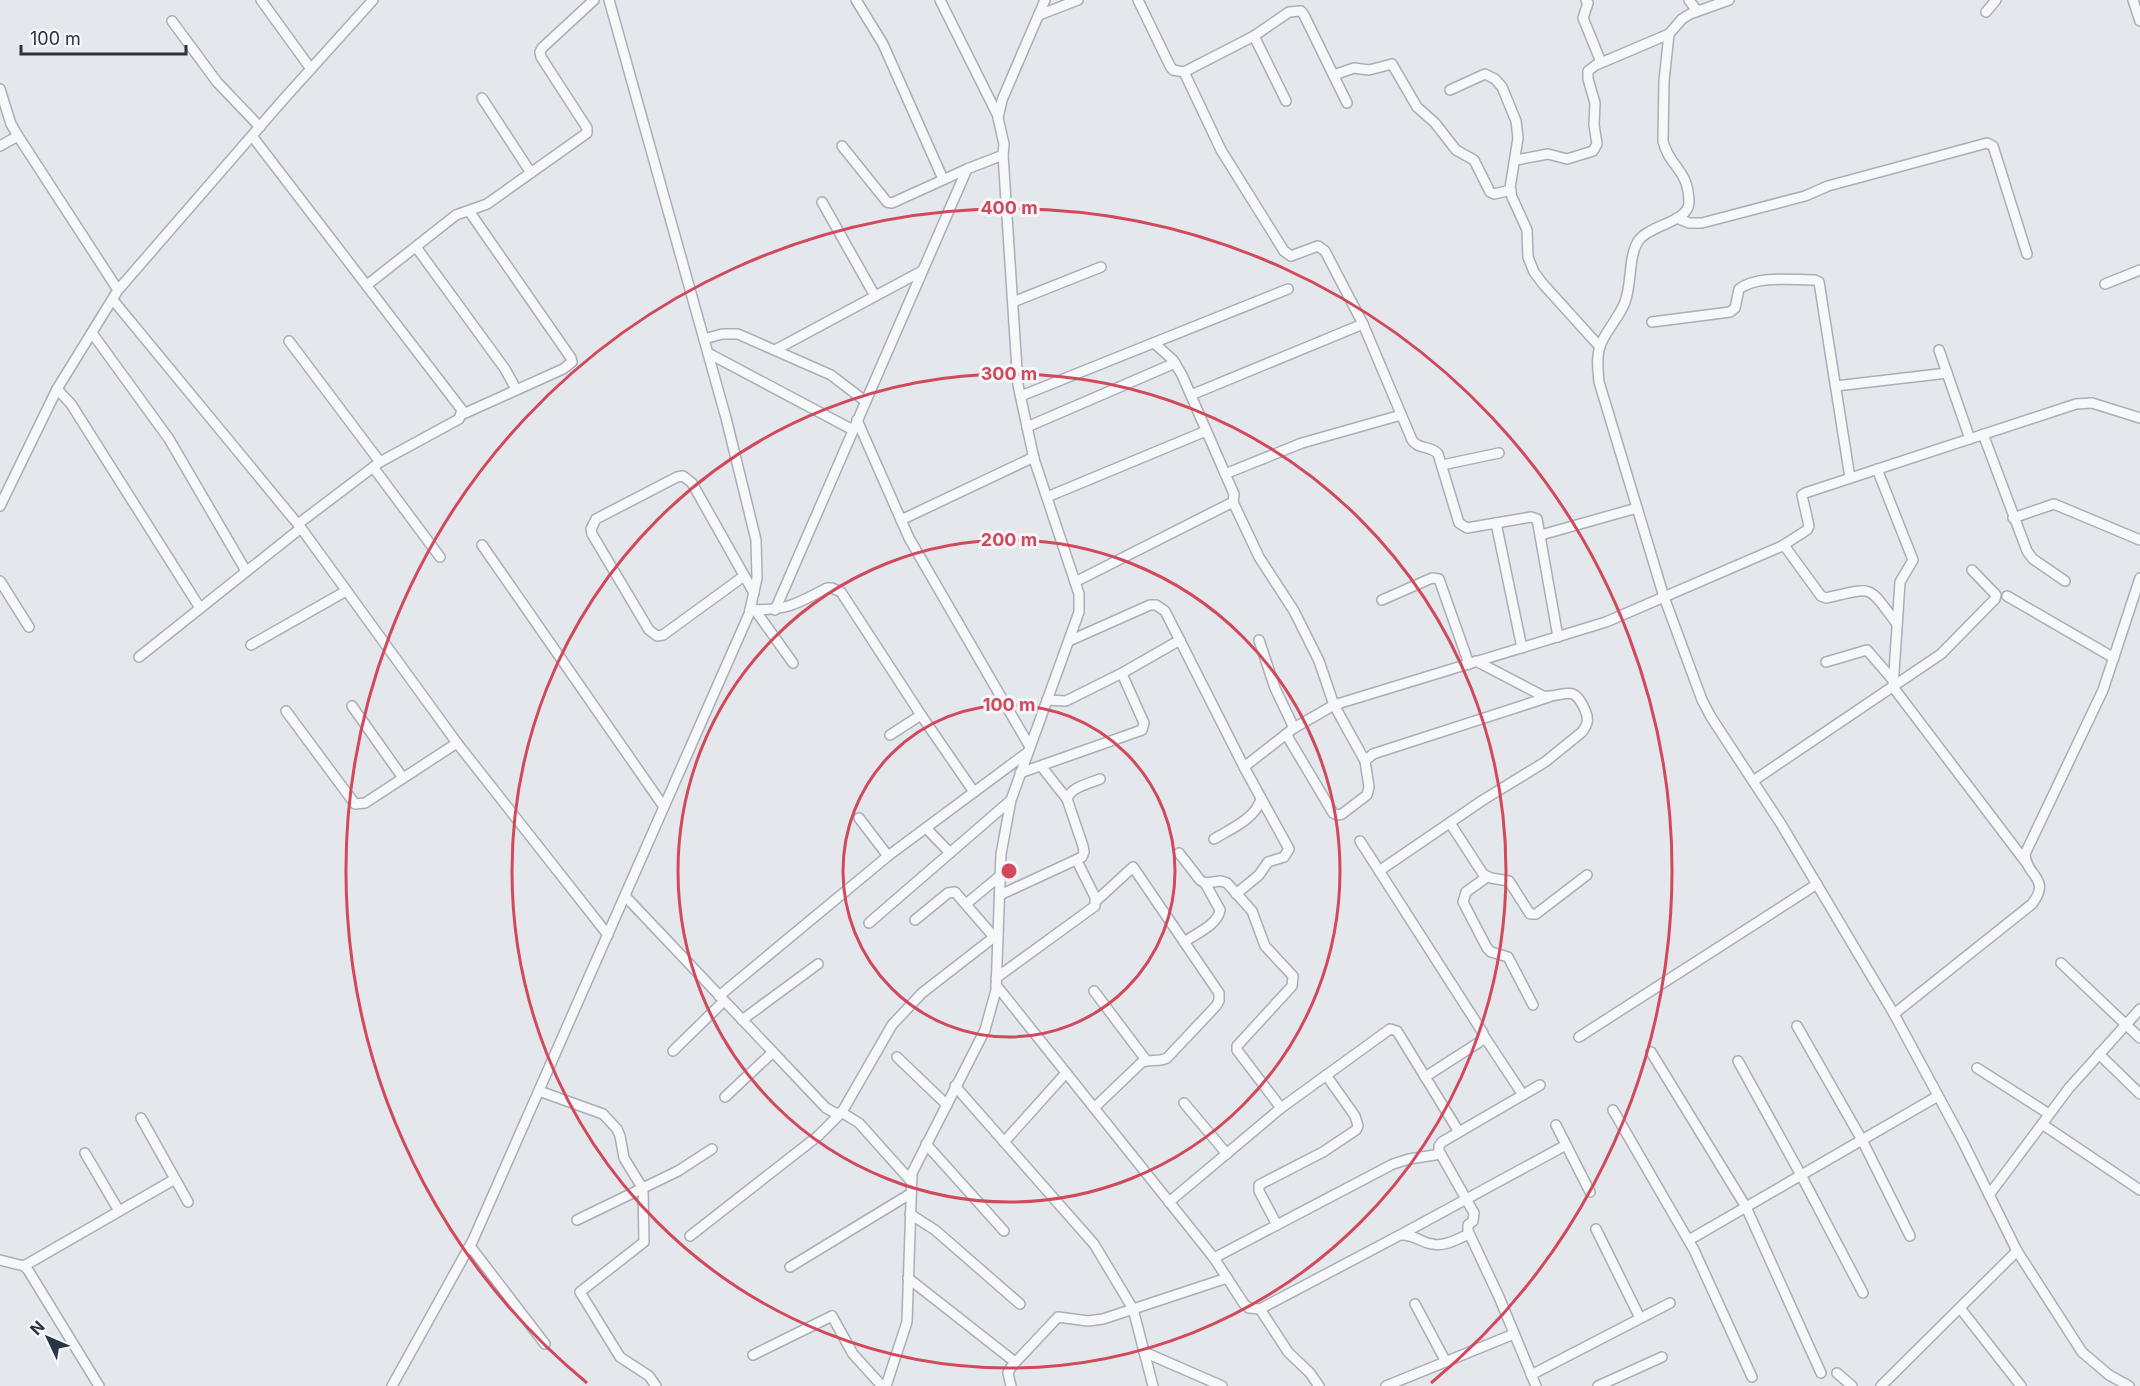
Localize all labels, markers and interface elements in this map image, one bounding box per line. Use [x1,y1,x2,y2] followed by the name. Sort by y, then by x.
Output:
[21,18,186,56] scale bar
[30,28,81,49] text: 100 m
[980,197,1038,218] text: 400 m
[981,363,1037,384] text: 300 m
[981,529,1037,550] text: 200 m
[983,694,1035,715] text: 100 m
[999,861,1019,881] centre of rings
[18,1308,78,1368] north arrow
[26,1316,49,1339] text: N

